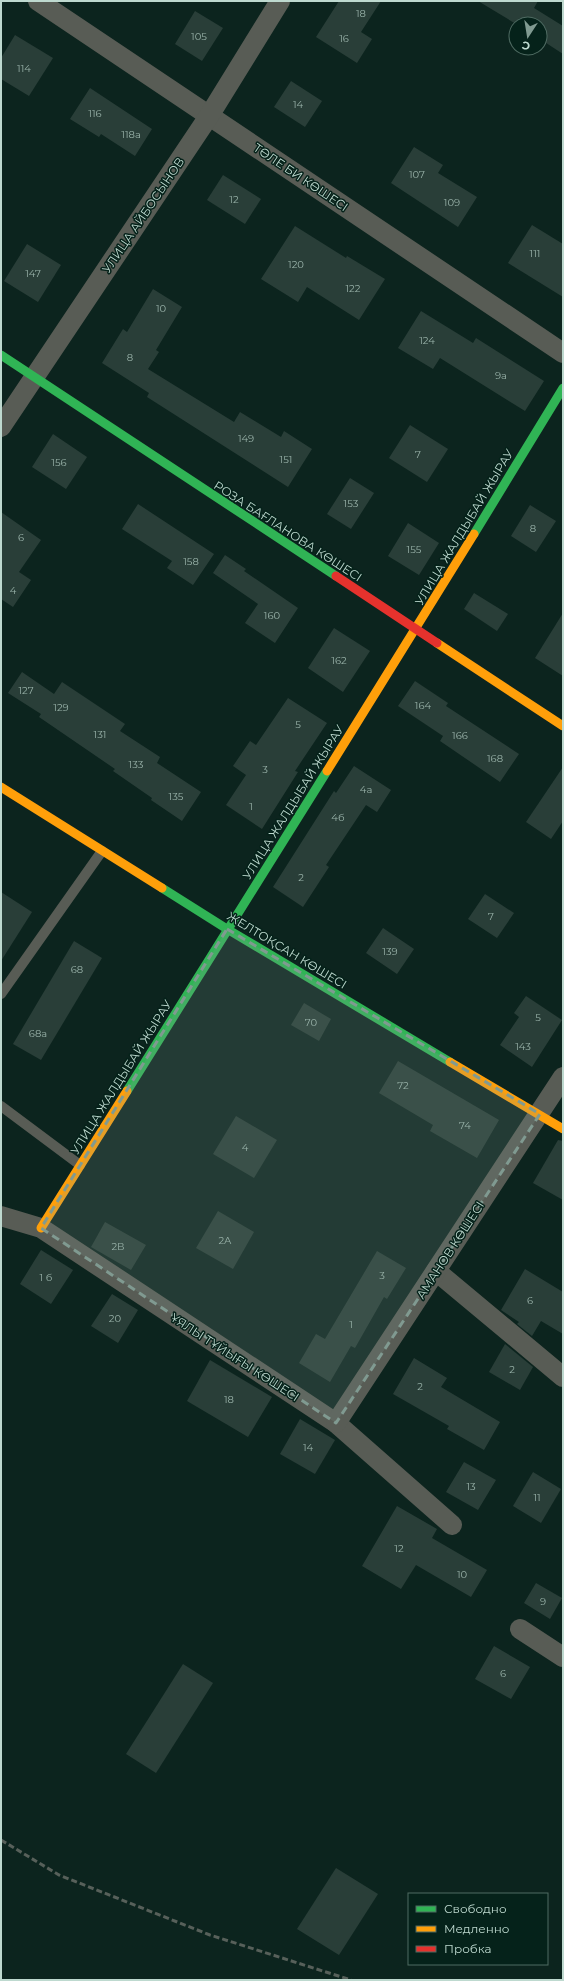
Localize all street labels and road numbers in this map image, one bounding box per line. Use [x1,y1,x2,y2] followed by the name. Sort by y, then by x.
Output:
[251,140,351,214] street label: ТӨЛЕ БИ КӨШЕСІ
[99,154,187,276] street label: УЛИЦА АЙБОСЫНОВ
[411,446,517,608] street label: УЛИЦА ЖАЛДЫБАЙ ЖЫРАУ
[211,477,365,585] street label: РОЗА БАҒЛАНОВА КӨШЕСІ
[239,721,347,882] street label: УЛИЦА ЖАЛДЫБАЙ ЖЫРАУ
[224,908,350,992] street label: ЖЕЛТОҚСАН КӨШЕСІ
[67,996,175,1157] street label: УЛИЦА ЖАЛДЫБАЙ ЖЫРАУ
[413,1198,487,1302] street label: АМАНОВ КӨШЕСІ
[168,1310,302,1404] street label: ҰЯЛЫ ТҰЙЫҒЫ КӨШЕСІ

